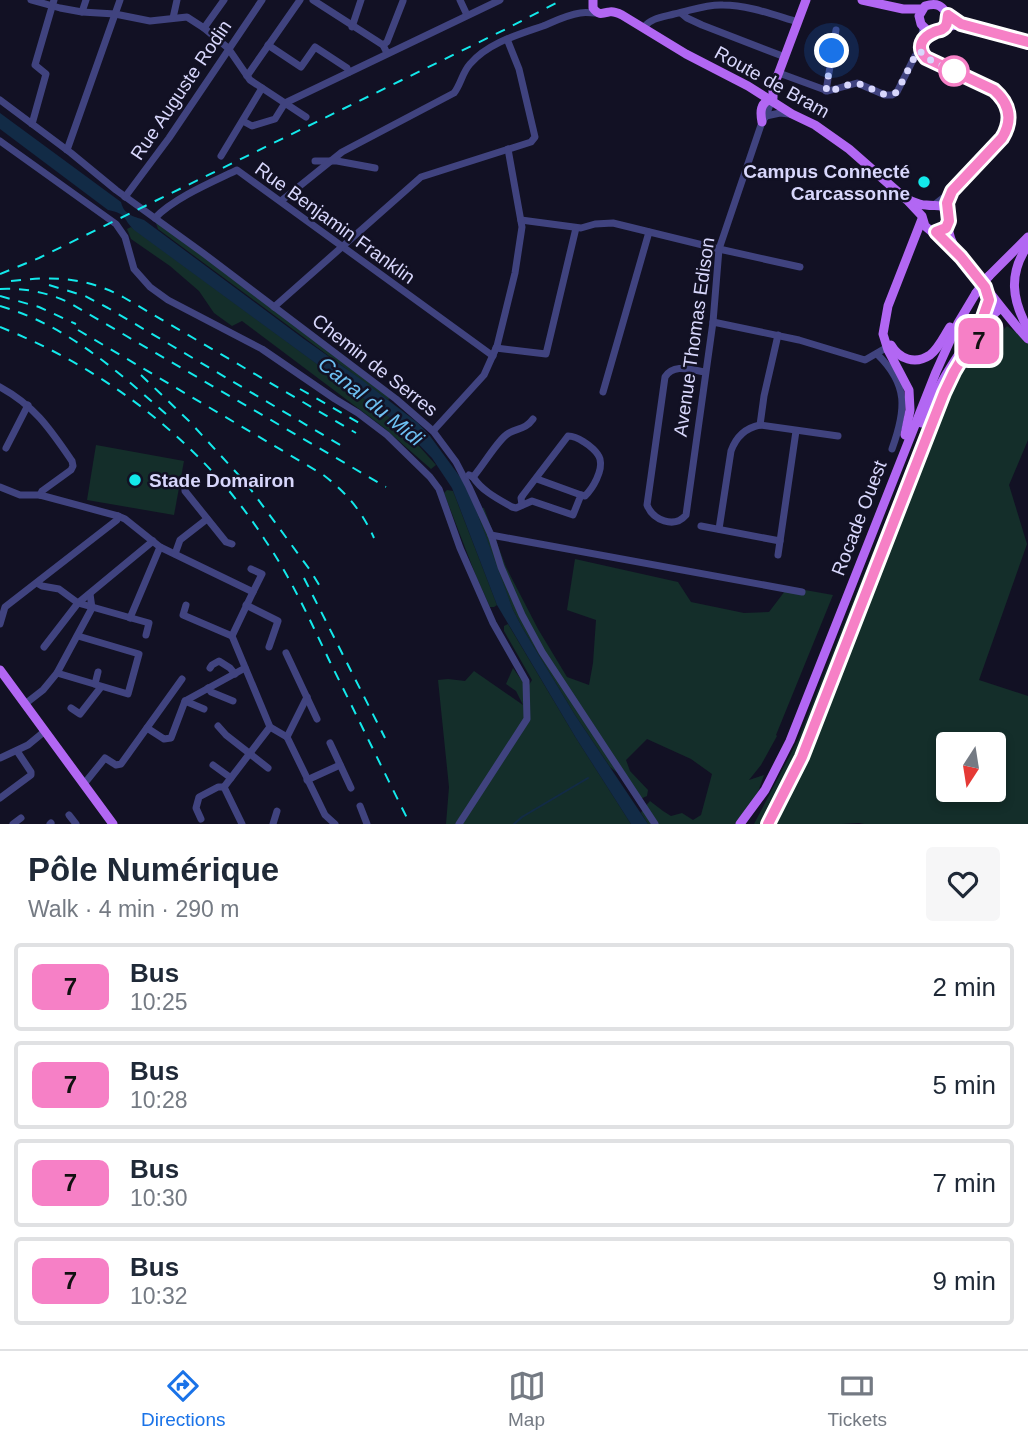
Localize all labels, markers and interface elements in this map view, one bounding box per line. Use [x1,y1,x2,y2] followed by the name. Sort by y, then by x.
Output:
[127,16,235,164] street label: Rue Auguste Rodin
[814,33,849,68] your location
[711,42,833,122] street label: Route de Bram
[939,56,969,86] unlabelled marker
[251,158,419,288] street label: Rue Benjamin Franklin
[743,161,910,204] place label: Campus Connecté Carcassonne
[916,174,932,190] marker: Campus Connecté Carcassonne
[670,236,718,438] street label: Avenue Thomas Edison
[308,310,442,420] street label: Chemin de Serres
[956,318,1002,364] line badge: 7
[972,327,986,354] text: 7
[314,352,429,451] water label: Canal du Midi
[827,457,891,578] street label: Rocade Ouest
[149,470,295,491] place label: Stade Domairon
[127,472,143,488] marker: Stade Domairon
[936,732,1006,802] north arrow
[936,732,1006,802] map controls
[926,847,1000,921] button: heart
[28,851,279,888] text: Pôle Numérique
[28,896,239,922] text: Walk · 4 min · 290 m
[130,958,179,988] text: Bus
[932,972,996,1002] text: 2 min
[64,973,77,1000] text: 7
[130,989,188,1015] text: 10:25
[130,1056,179,1086] text: Bus
[932,1070,996,1100] text: 5 min
[64,1071,77,1098] text: 7
[130,1087,188,1113] text: 10:28
[130,1154,179,1184] text: Bus
[932,1168,996,1198] text: 7 min
[64,1169,77,1196] text: 7
[130,1185,188,1211] text: 10:30
[130,1252,179,1282] text: Bus
[932,1266,996,1296] text: 9 min
[64,1267,77,1294] text: 7
[130,1283,188,1309] text: 10:32
[141,1367,225,1431] tab: Directions
[508,1367,546,1431] tab: Map
[828,1367,887,1431] tab: Tickets

